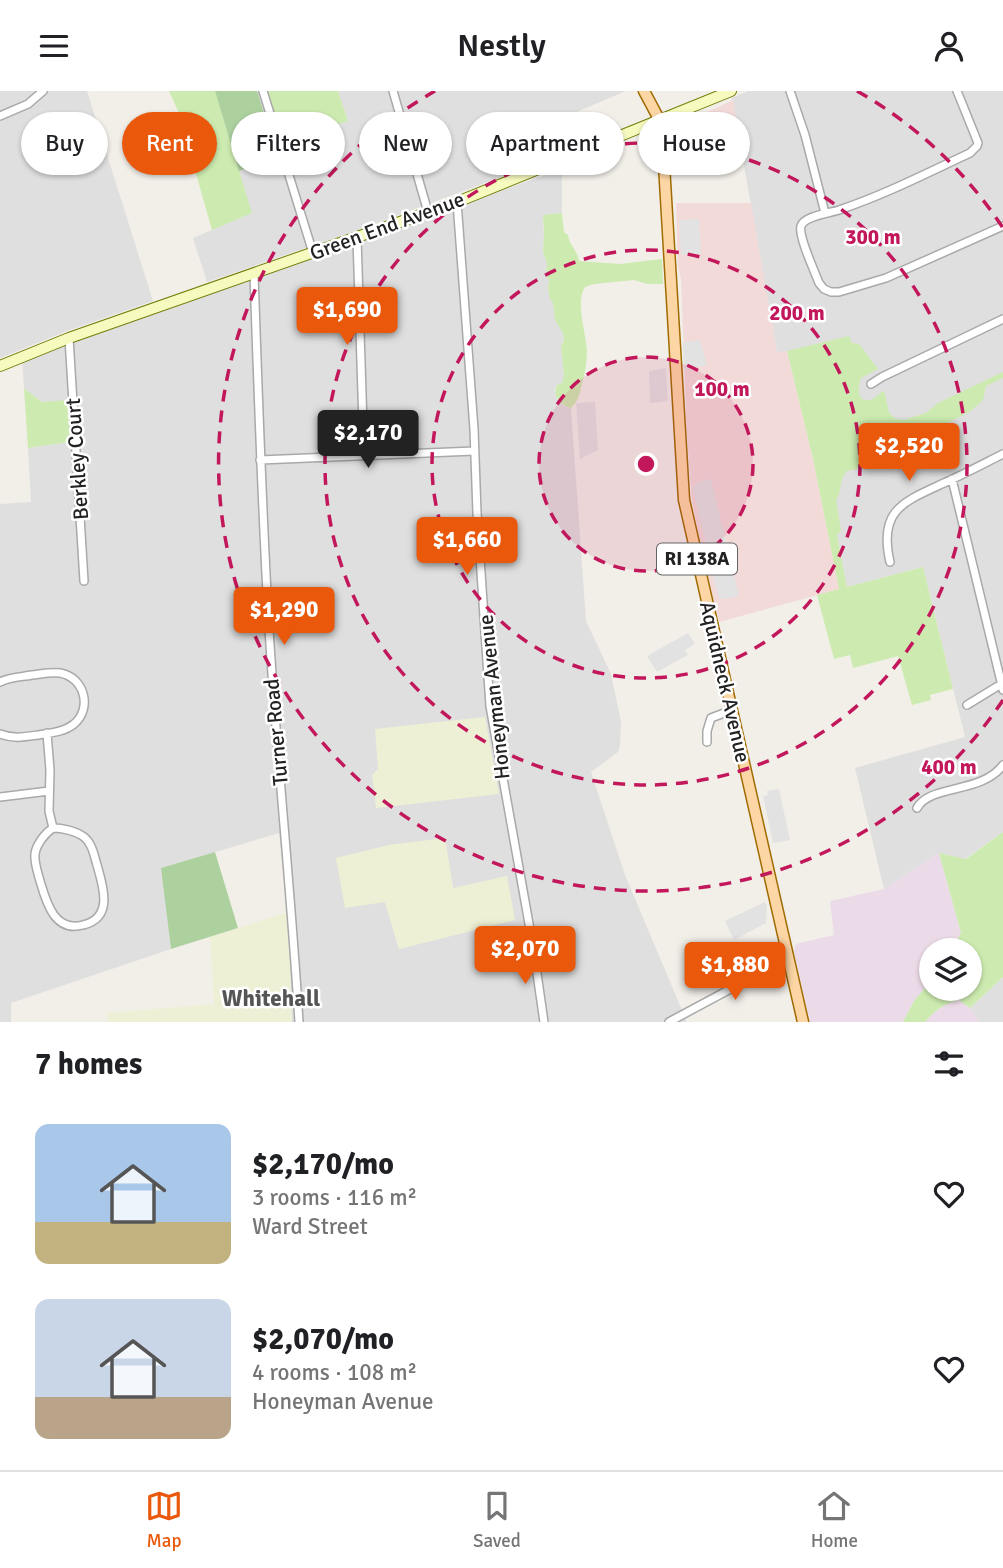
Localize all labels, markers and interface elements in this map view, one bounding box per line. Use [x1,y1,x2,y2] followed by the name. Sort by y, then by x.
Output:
[457,26,546,65] text: Nestly
[35,27,73,65] icon: menu
[930,27,968,65] icon: person
[21,112,108,175] chip: Buy
[122,112,217,175] chip: Rent
[231,112,345,175] chip: Filters
[359,112,452,175] chip: New
[466,112,624,175] chip: Apartment
[638,112,750,175] chip: House
[306,186,468,266] street label: Green End Avenue
[845,224,901,250] text: 300 m
[290,287,404,347] pin: $1,690
[313,295,381,324] text: $1,690
[769,300,825,326] text: 200 m
[694,376,750,402] text: 100 m
[60,397,94,521] street label: Berkley Court
[311,411,425,470] pin: $2,170
[334,418,402,447] text: $2,170
[852,423,966,483] pin: $2,520
[875,431,943,460] text: $2,520
[634,452,658,476] centre of rings
[410,517,524,577] pin: $1,660
[433,525,501,554] text: $1,660
[657,544,737,575] road number: RI 138A
[227,587,341,647] pin: $1,290
[250,595,318,624] text: $1,290
[694,599,756,765] street label: Aquidneck Avenue
[472,613,516,781] street label: Honeyman Avenue
[258,678,294,786] street label: Turner Road
[921,754,977,780] text: 400 m
[468,927,582,986] pin: $2,070
[491,934,559,963] text: $2,070
[919,938,982,1001] map controls
[919,938,982,1001] button: layers
[678,943,792,1002] pin: $1,880
[701,950,769,979] text: $1,880
[222,984,320,1013] district label: Whitehall
[930,1045,968,1083] icon: filters
[35,1046,142,1083] text: 7 homes
[252,1146,394,1183] text: $2,170/mo
[91,1152,175,1236] icon: home
[930,1175,968,1213] icon: heart
[252,1183,417,1212] text: 3 rooms · 116 m²
[252,1212,368,1241] text: Ward Street
[252,1321,394,1358] text: $2,070/mo
[91,1327,175,1411] icon: home
[930,1350,968,1388] icon: heart
[252,1358,417,1387] text: 4 rooms · 108 m²
[252,1387,434,1416] text: Honeyman Avenue
[145,1487,183,1553] tab: Map
[473,1487,521,1553] tab: Saved
[811,1487,858,1553] tab: Home

